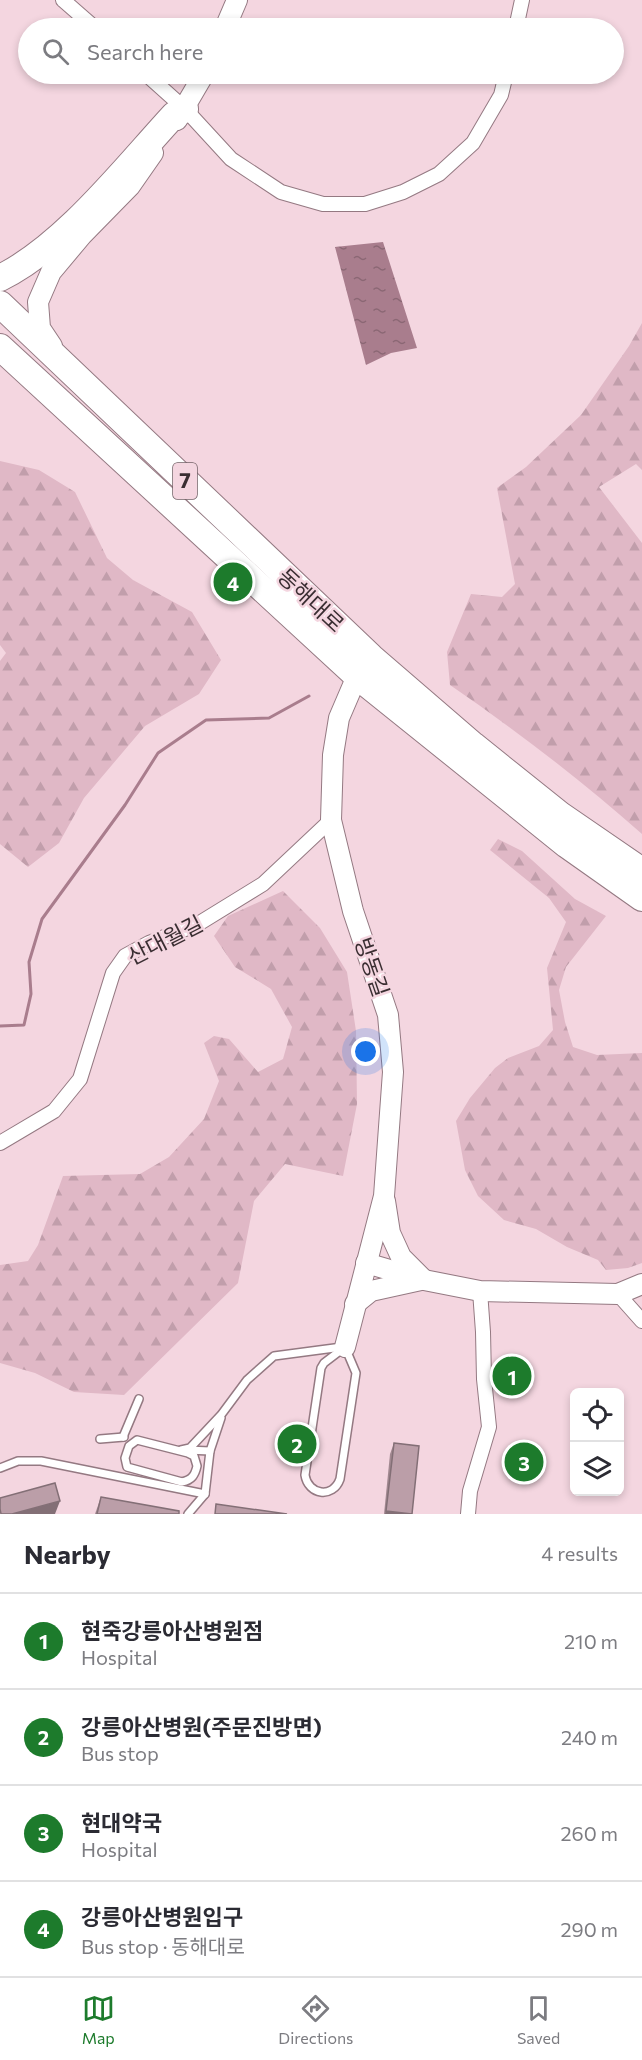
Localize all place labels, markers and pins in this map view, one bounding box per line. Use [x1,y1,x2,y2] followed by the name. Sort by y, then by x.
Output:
[214,560,252,604] pin: 4
[492,1354,532,1398] pin: 1
[278,1422,316,1466] pin: 2
[504,1440,544,1484] pin: 3

